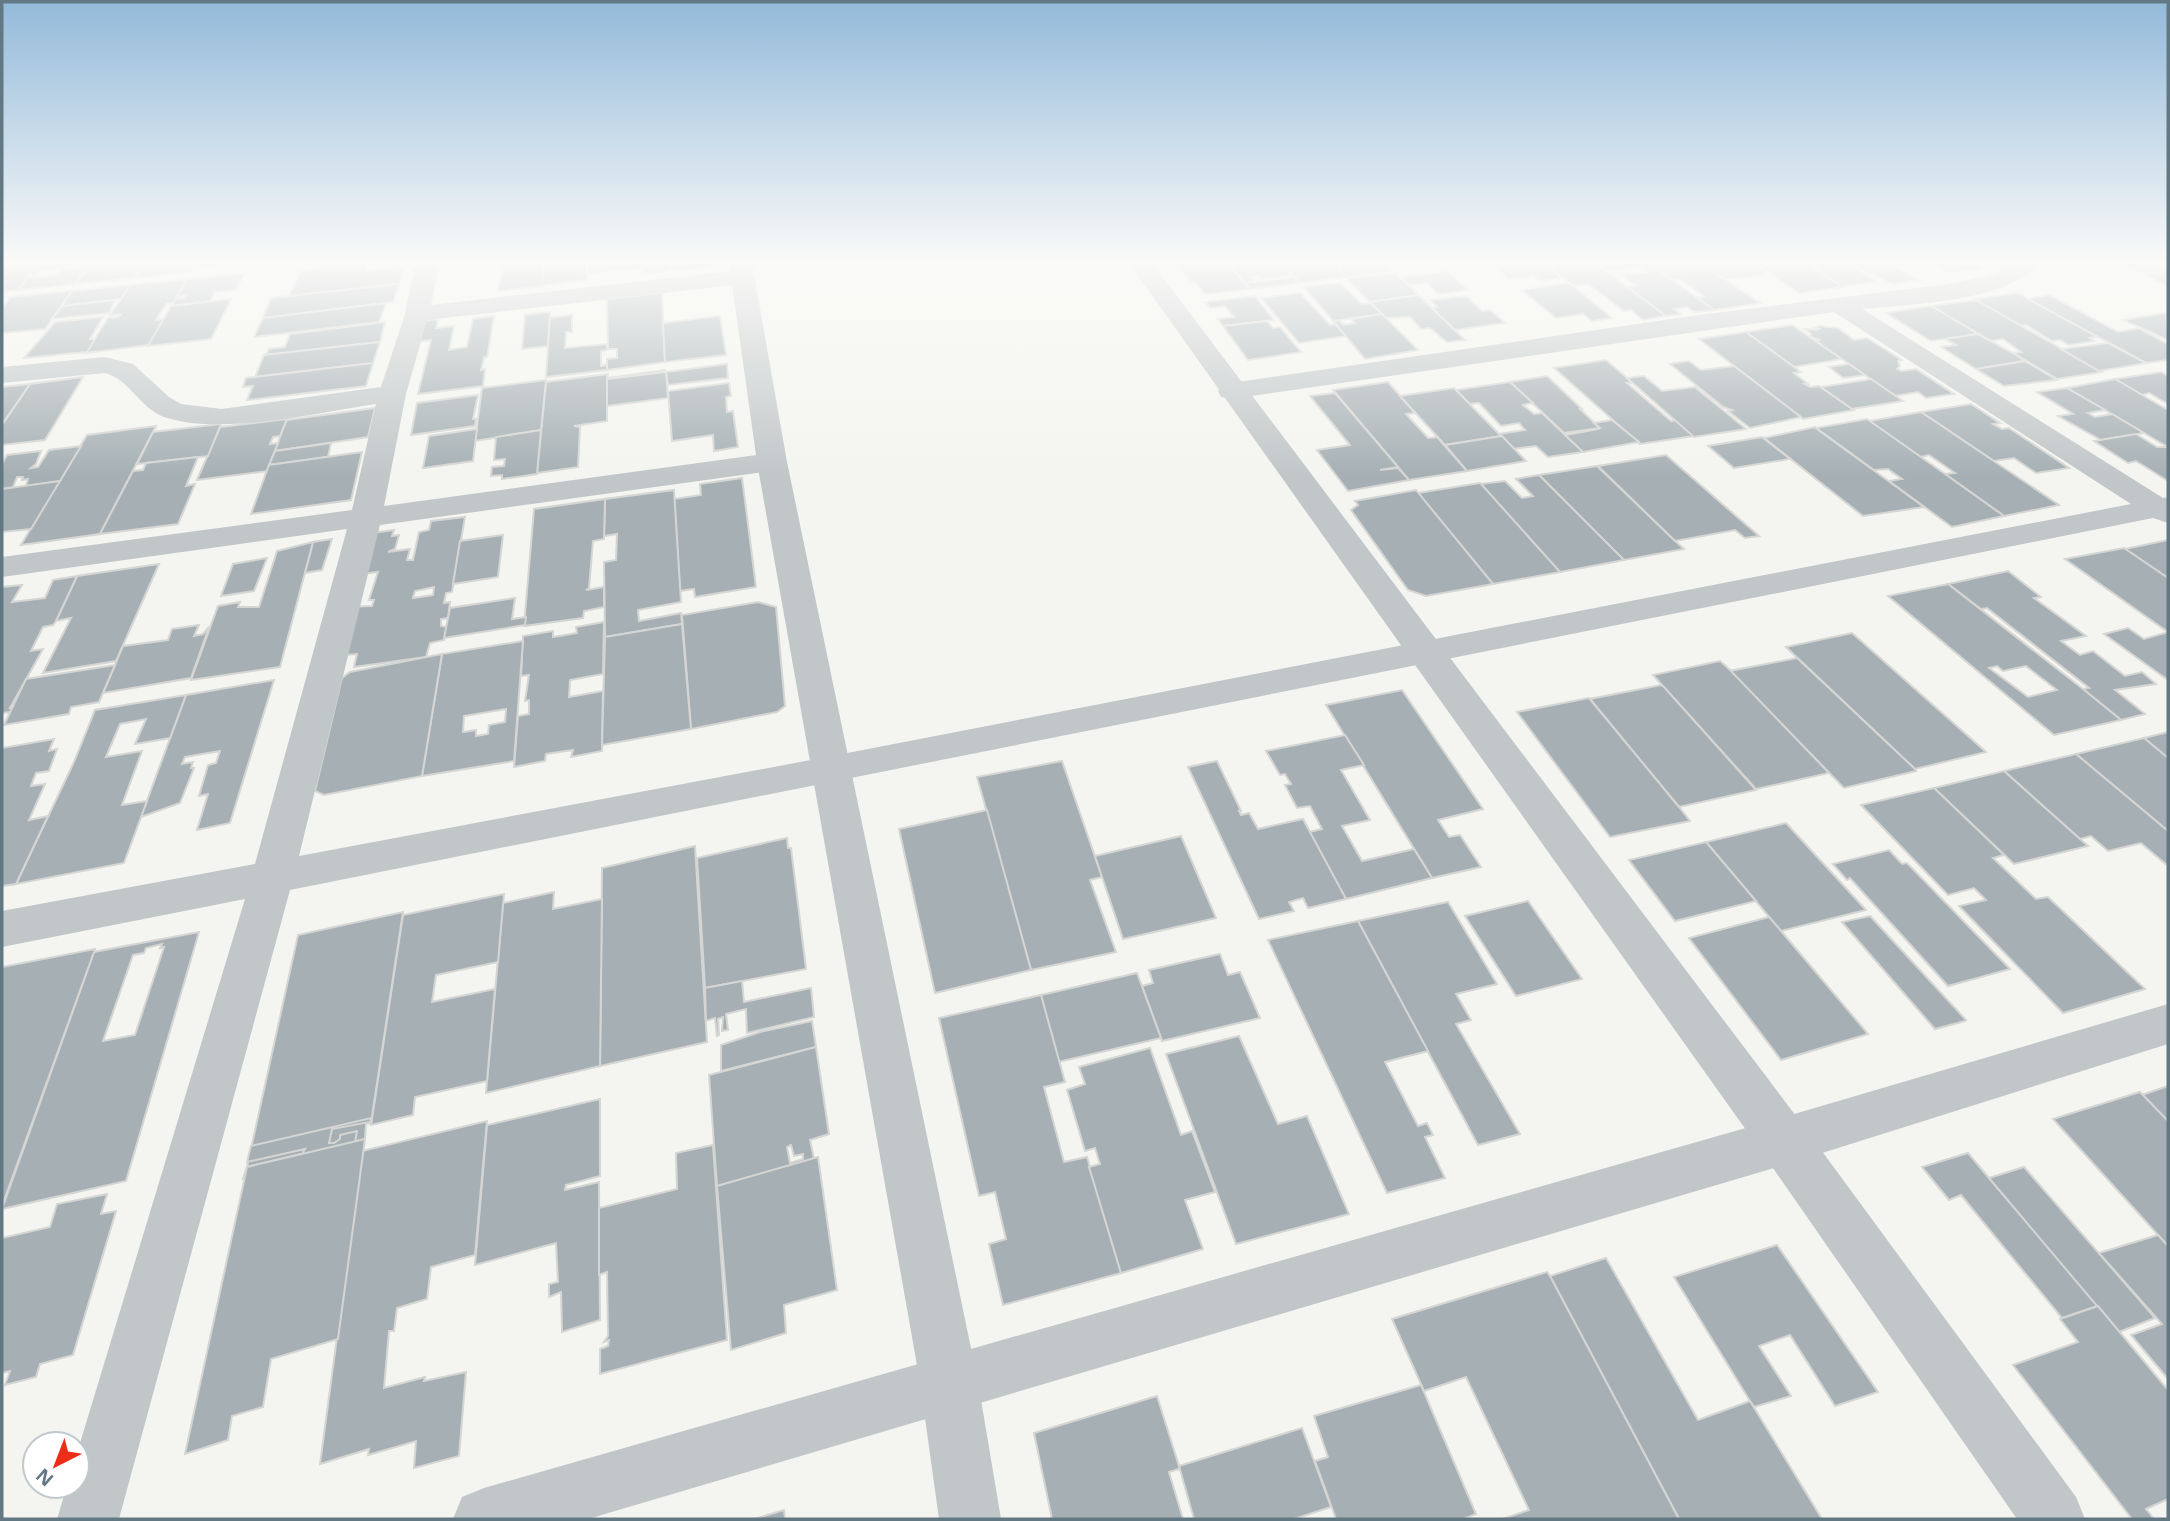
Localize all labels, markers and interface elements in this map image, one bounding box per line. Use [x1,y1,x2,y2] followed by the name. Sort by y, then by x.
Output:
[21,1430,91,1500] north arrow
[30,1463,59,1492] text: N

